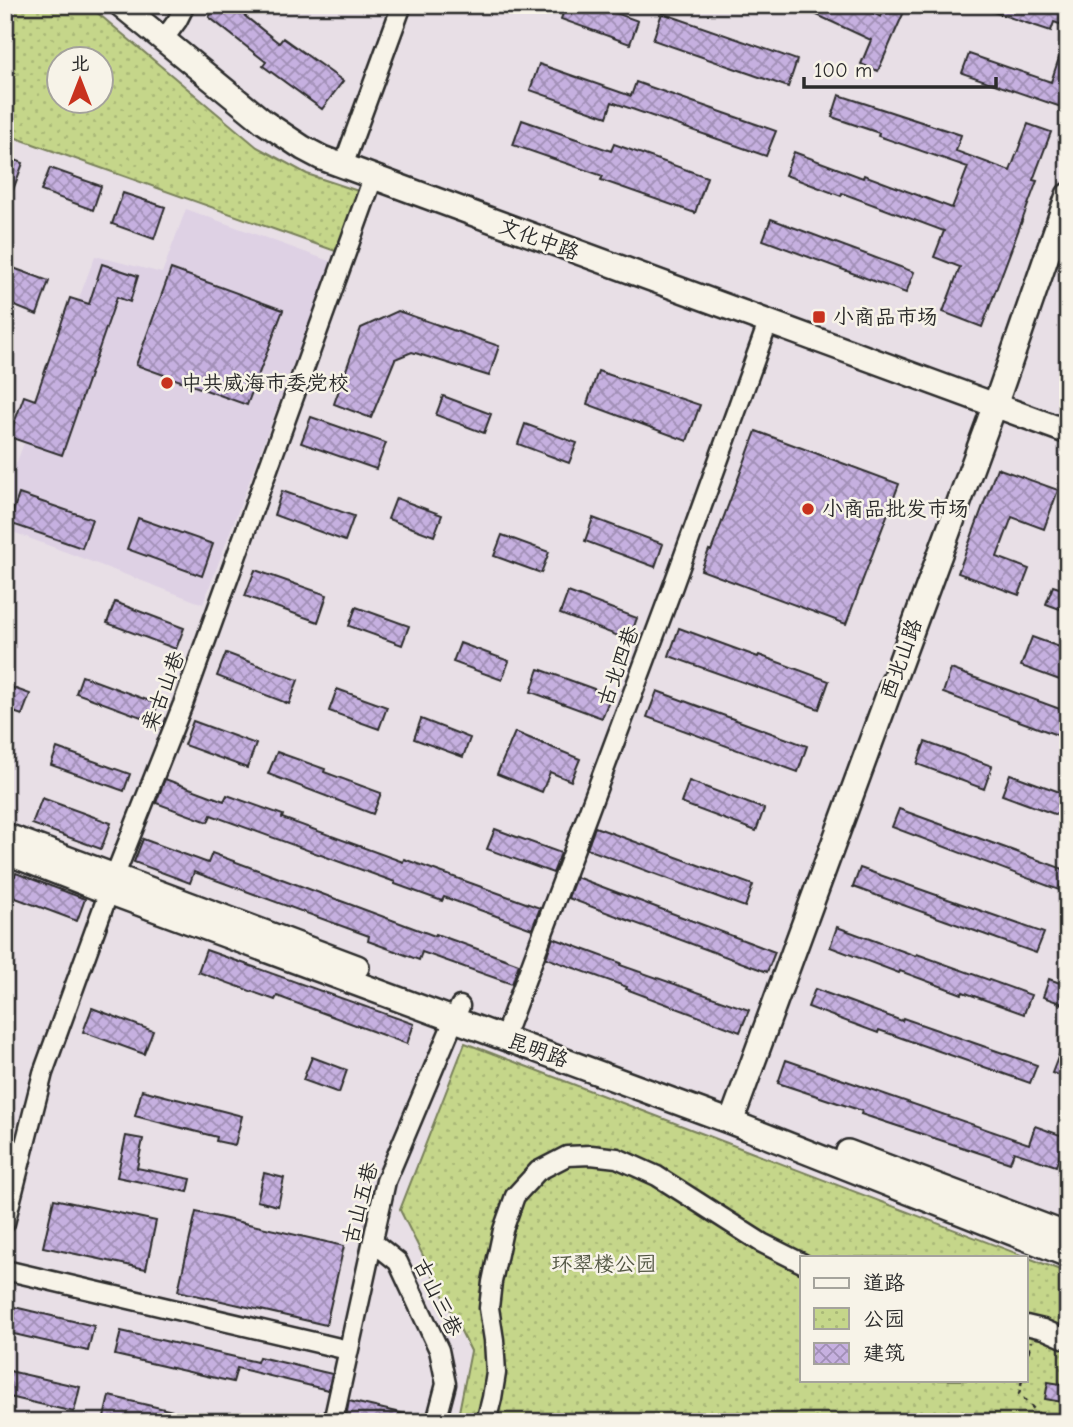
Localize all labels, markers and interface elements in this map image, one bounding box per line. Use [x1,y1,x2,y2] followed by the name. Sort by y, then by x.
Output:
[46,46,116,116] north arrow
[804,46,996,90] scale bar
[70,53,90,75] text: 北
[814,58,872,82] text: 100 m
[495,213,583,265] street label: 文化中路
[833,305,938,329] place label: 小商品市场
[811,309,827,325] marker: 小商品市场
[181,371,349,395] place label: 中共威海市委党校
[159,375,175,391] marker: 中共威海市委党校
[822,497,969,521] place label: 小商品批发市场
[800,501,816,517] marker: 小商品批发市场
[875,615,927,703] street label: 西北山路
[592,622,644,710] street label: 古北四巷
[137,647,189,735] street label: 亲古山巷
[504,1028,572,1072] street label: 昆明路
[338,1159,382,1247] street label: 古山五巷
[552,1252,657,1276] park label: 环翠楼公园
[409,1254,467,1340] street label: 古山三巷
[800,1256,1028,1382] legend
[863,1271,905,1295] text: 道路
[863,1307,905,1331] text: 公园
[863,1341,905,1365] text: 建筑

